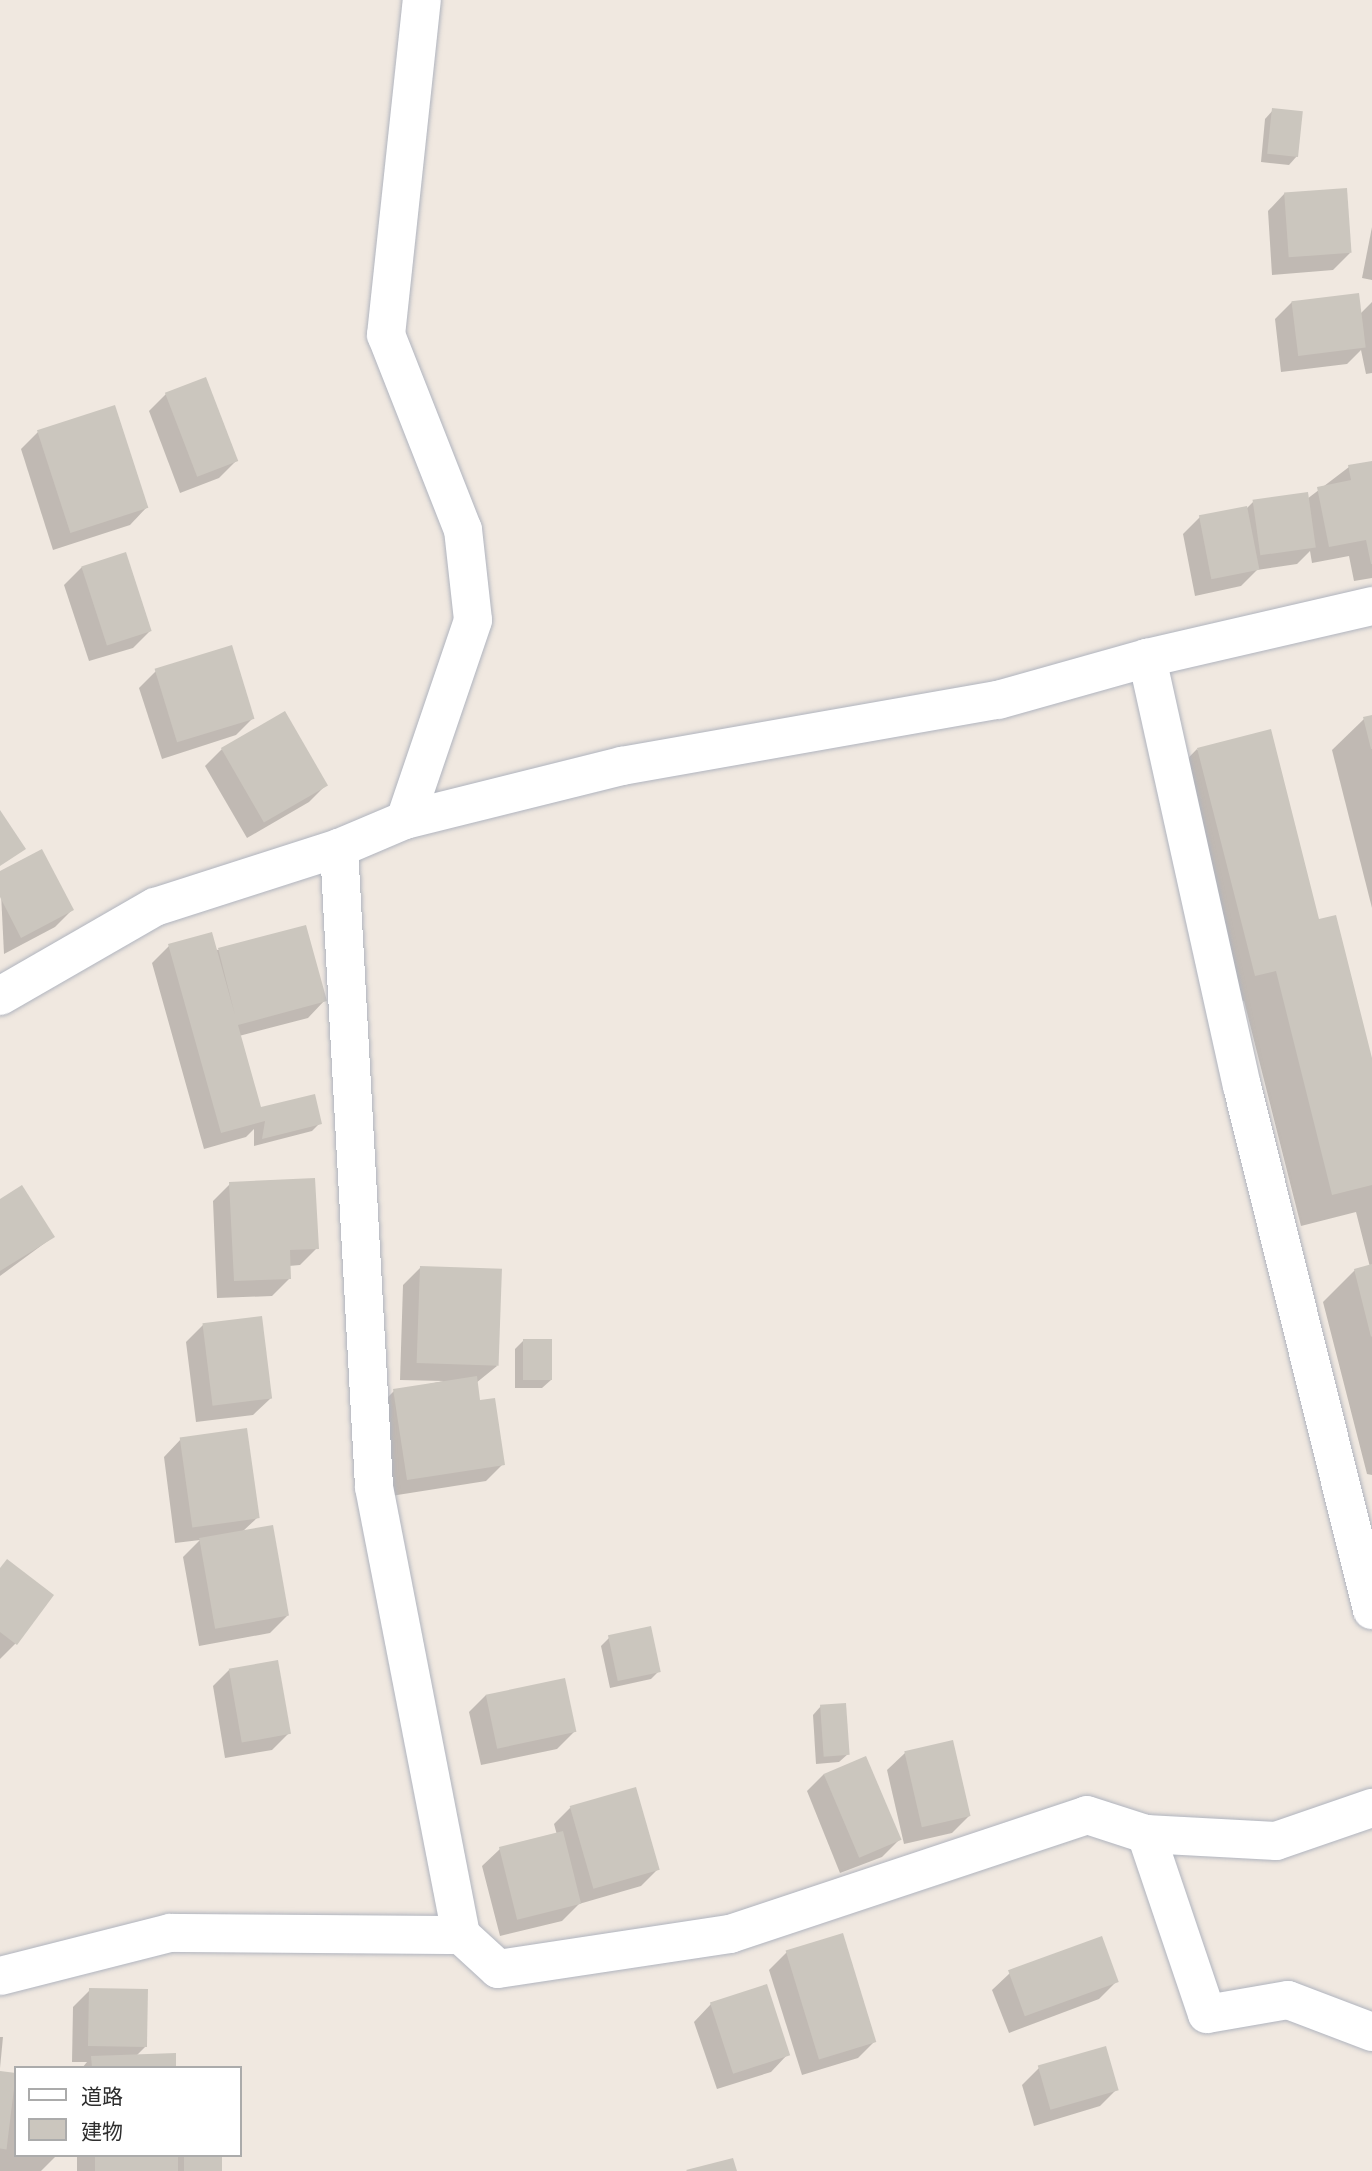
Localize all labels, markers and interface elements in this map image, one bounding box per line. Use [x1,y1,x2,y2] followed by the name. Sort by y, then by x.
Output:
[14,2066,242,2157] legend
[81,2085,123,2109] text: 道路
[81,2120,123,2144] text: 建物

